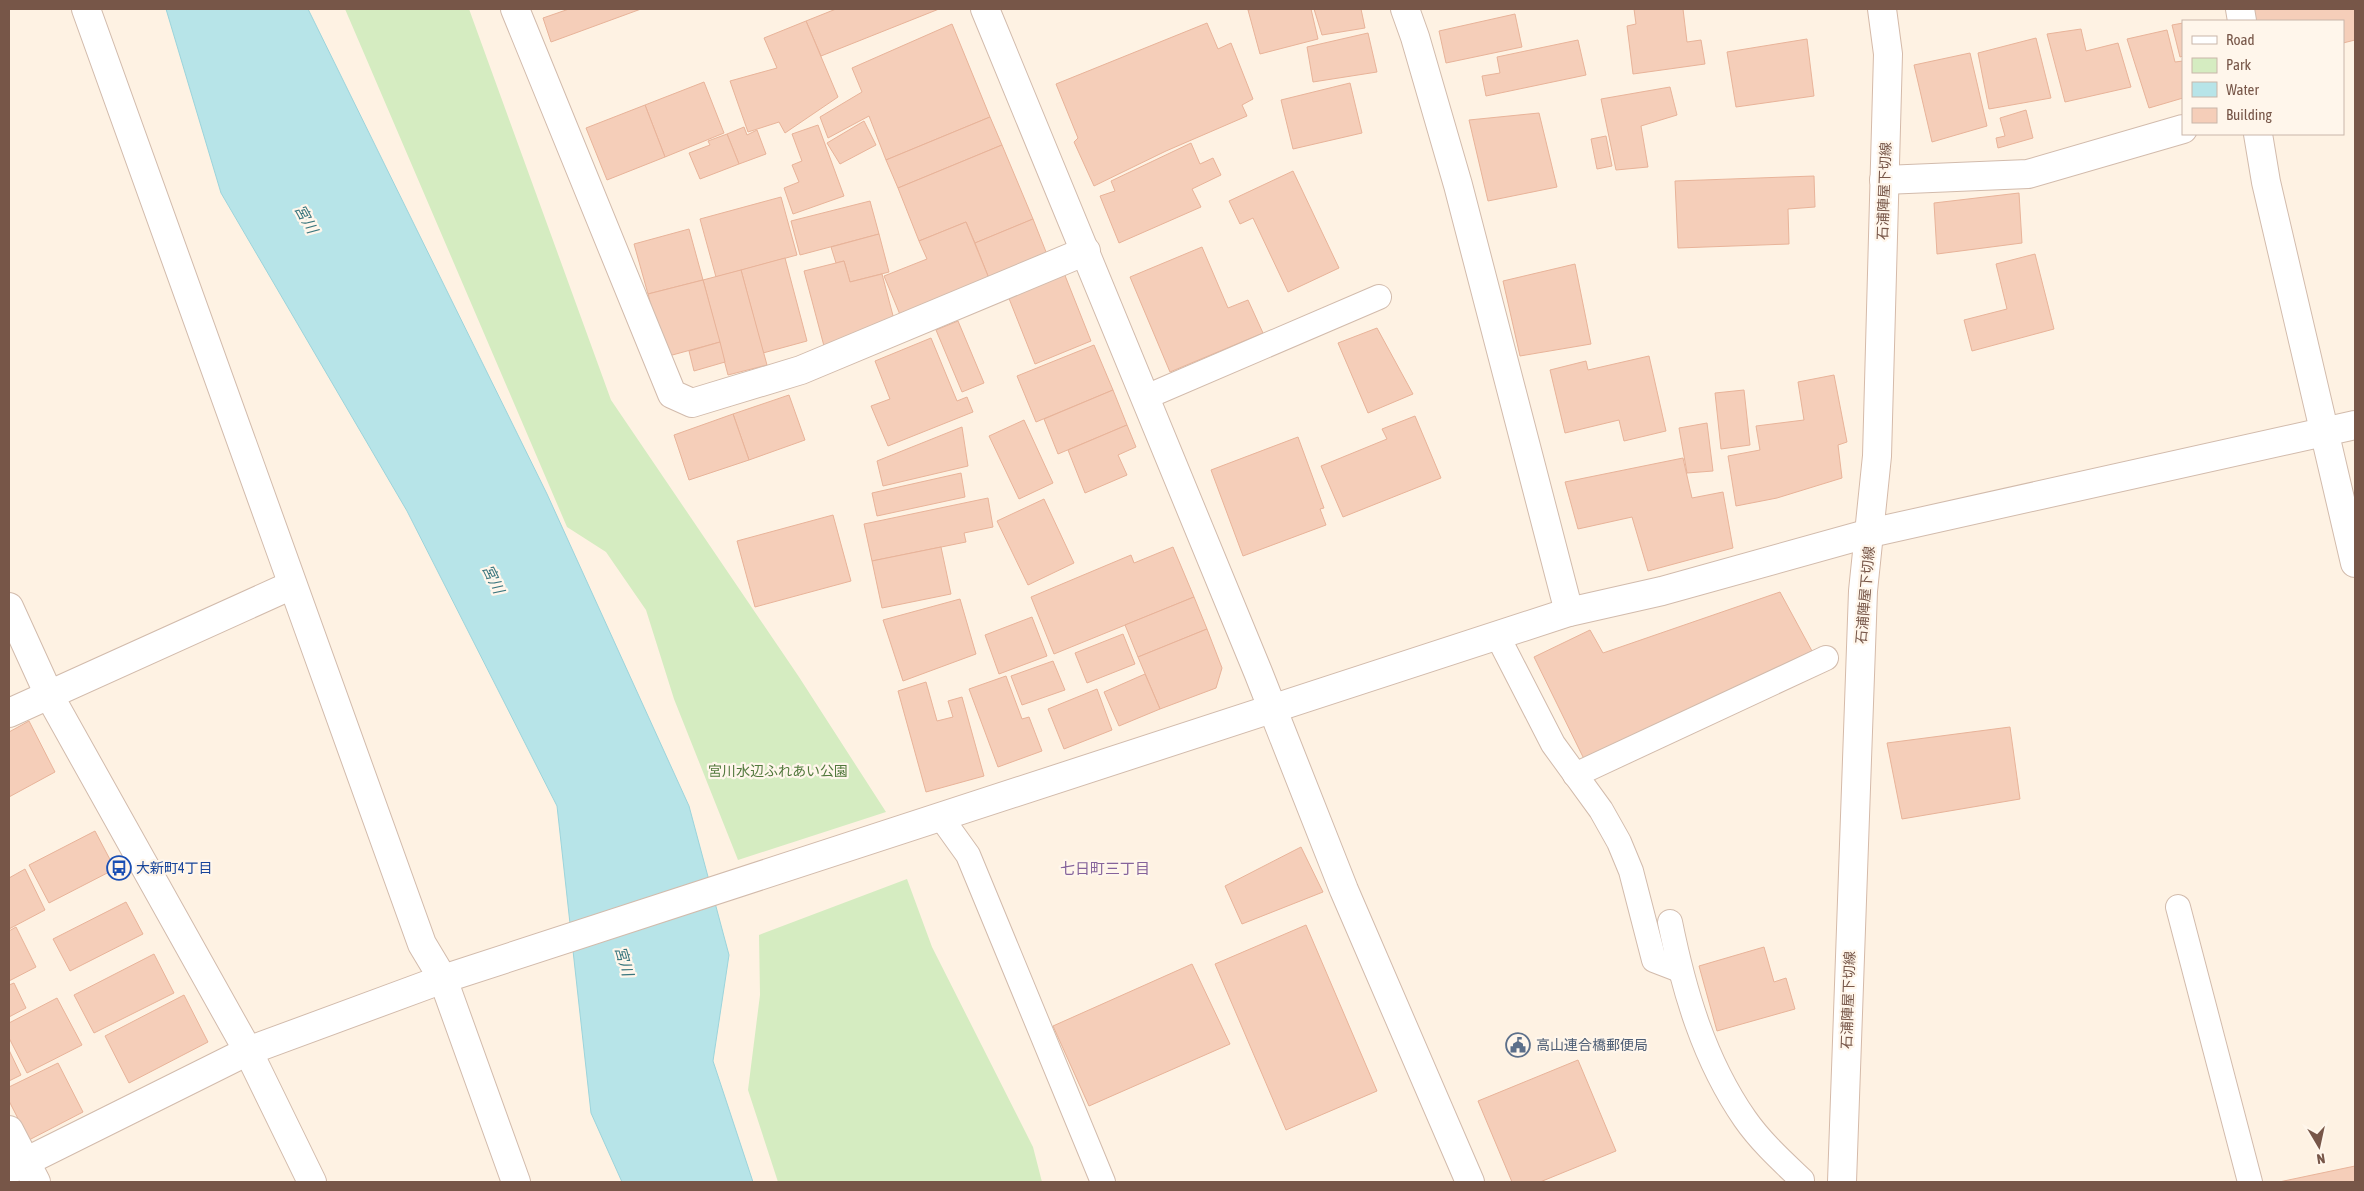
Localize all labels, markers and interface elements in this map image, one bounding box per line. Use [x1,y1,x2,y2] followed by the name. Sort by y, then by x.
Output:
[2182,20,2344,135] legend
[2226,31,2255,48] text: Road
[2226,56,2251,73] text: Park
[2226,81,2259,98] text: Water
[2226,106,2272,123] text: Building
[1874,142,1894,240] street label: 石浦陣屋下切線
[292,202,322,238] water label: 宮川
[1853,545,1877,645] street label: 石浦陣屋下切線
[479,562,509,598] water label: 宮川
[708,763,848,779] park label: 宮川水辺ふれあい公園
[106,855,132,881] bus stop icon: 大新町4丁目
[136,860,213,876] place label: 大新町4丁目
[1060,860,1150,877] district label: 七日町三丁目
[612,944,637,980] water label: 宮川
[1838,951,1858,1049] street label: 石浦陣屋下切線
[1505,1032,1531,1058] public building icon: 高山連合橋郵便局
[1536,1037,1648,1053] place label: 高山連合橋郵便局
[2294,1121,2344,1171] north arrow
[2316,1150,2326,1167] text: N

